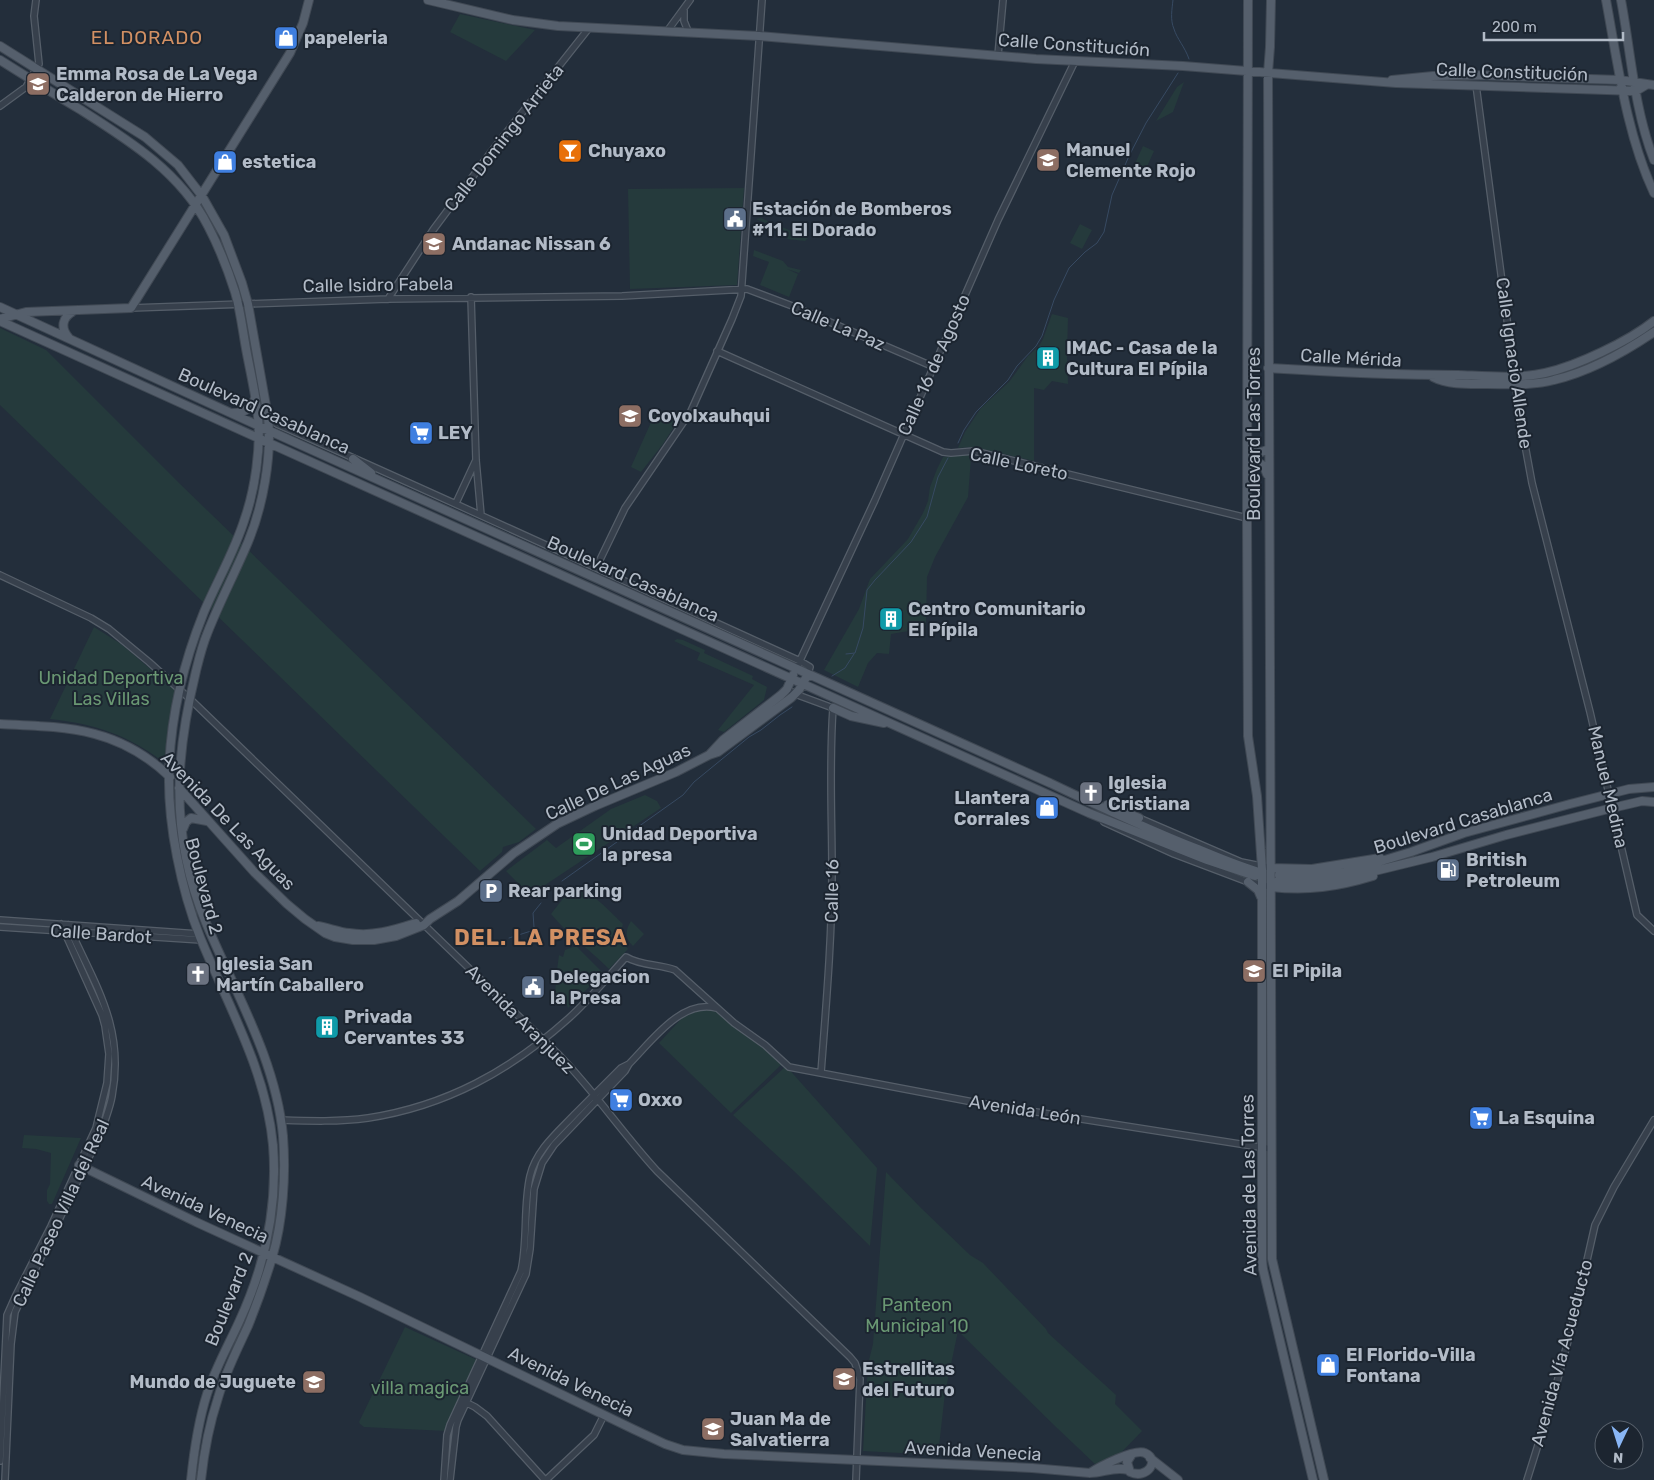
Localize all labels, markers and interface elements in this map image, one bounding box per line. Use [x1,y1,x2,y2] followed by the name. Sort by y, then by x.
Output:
[1484,10,1623,42] scale bar
[1492,18,1537,36] text: 200 m
[273,25,299,51] shop icon: papeleria
[91,26,203,49] district label: EL DORADO
[304,27,388,49] place label: papeleria
[997,29,1151,61] street label: Calle Constitución
[1435,58,1589,86] street label: Calle Constitución
[440,60,568,216] street label: Calle Domingo Arrieta
[56,63,258,106] place label: Emma Rosa de La Vega Calderon de Hierro
[25,71,51,97] school or university icon: Emma Rosa de La Vega Calderon de Hierro
[557,138,583,164] bar icon: Chuyaxo
[1066,139,1196,182] place label: Manuel Clemente Rojo
[588,140,666,162] place label: Chuyaxo
[1035,147,1061,173] school or university icon: Manuel Clemente Rojo
[212,149,238,175] shop icon: estetica
[242,151,316,173] place label: estetica
[752,198,952,241] place label: Estación de Bomberos #11. El Dorado
[722,206,748,232] public building icon: Estación de Bomberos #11. El Dorado
[421,231,447,257] school or university icon: Andanac Nissan 6
[452,233,611,255] place label: Andanac Nissan 6
[302,273,454,297] street label: Calle Isidro Fabela
[1491,276,1537,450] street label: Calle Ignacio Allende
[893,291,975,439] street label: Calle 16 de Agosto
[788,296,888,356] street label: Calle La Paz
[1066,337,1218,380] place label: IMAC - Casa de la Cultura El Pípila
[1300,344,1402,372] street label: Calle Mérida
[1035,345,1061,371] building icon: IMAC - Casa de la Cultura El Pípila
[1243,347,1265,521] street label: Boulevard Las Torres
[175,363,353,459] street label: Boulevard Casablanca
[617,403,643,429] school or university icon: Coyolxauhqui
[648,405,770,427] place label: Coyolxauhqui
[408,420,434,446] supermarket icon: LEY
[438,422,473,444] place label: LEY
[968,443,1070,485] street label: Calle Loreto
[544,531,722,627] street label: Boulevard Casablanca
[908,598,1086,641] place label: Centro Comunitario El Pípila
[878,606,904,632] building icon: Centro Comunitario El Pípila
[39,667,183,710] park label: Unidad Deportiva Las Villas
[1583,724,1633,850] street label: Manuel Medina
[542,739,694,825] street label: Calle De Las Aguas
[156,747,300,895] street label: Avenida De Las Aguas
[1108,772,1190,815] place label: Iglesia Cristiana
[1078,780,1104,806] church icon: Iglesia Cristiana
[1371,783,1555,859] street label: Boulevard Casablanca
[954,787,1030,830] place label: Llantera Corrales
[1034,795,1060,821] shop icon: Llantera Corrales
[602,823,758,866] place label: Unidad Deportiva la presa
[571,831,597,857] sports icon: Unidad Deportiva la presa
[181,835,227,937] street label: Boulevard 2
[1466,849,1560,892] place label: British Petroleum
[1435,857,1461,883] fuel station icon: British Petroleum
[820,859,844,923] street label: Calle 16
[478,878,504,904] parking icon: Rear parking
[508,880,622,902] place label: Rear parking
[49,919,153,949] street label: Calle Bardot
[454,924,628,951] district label: DEL. LA PRESA
[216,953,364,996] place label: Iglesia San Martín Caballero
[1241,958,1267,984] school or university icon: El Pipila
[461,960,579,1078] street label: Avenida Aranjuez
[1272,960,1342,982] place label: El Pipila
[185,961,211,987] church icon: Iglesia San Martín Caballero
[550,966,650,1009] place label: Delegacion la Presa
[520,974,546,1000] public building icon: Delegacion la Presa
[344,1006,465,1049] place label: Privada Cervantes 33
[314,1014,340,1040] building icon: Privada Cervantes 33
[608,1087,634,1113] supermarket icon: Oxxo
[638,1089,683,1111] place label: Oxxo
[968,1090,1082,1130] street label: Avenida León
[1236,1094,1262,1276] street label: Avenida de Las Torres
[1468,1105,1494,1131] supermarket icon: La Esquina
[1498,1107,1595,1129] place label: La Esquina
[8,1116,114,1310] street label: Calle Paseo Villa del Real
[138,1170,272,1248] street label: Avenida Venecia
[200,1249,258,1349] street label: Boulevard 2
[1526,1257,1598,1449] street label: Avenida Vía Acueducto
[865,1294,969,1337] park label: Panteon Municipal 10
[505,1342,637,1422] street label: Avenida Venecia
[1346,1344,1476,1387] place label: El Florido-Villa Fontana
[1315,1352,1341,1378] shop icon: El Florido-Villa Fontana
[862,1358,955,1401] place label: Estrellitas del Futuro
[831,1366,857,1392] school or university icon: Estrellitas del Futuro
[301,1369,327,1395] school or university icon: Mundo de Juguete
[130,1371,296,1393] place label: Mundo de Juguete
[371,1377,469,1399] park label: villa magica
[730,1408,831,1451] place label: Juan Ma de Salvatierra
[700,1416,726,1442] school or university icon: Juan Ma de Salvatierra
[1594,1420,1644,1470] north arrow
[904,1436,1042,1466] street label: Avenida Venecia
[1613,1449,1624,1466] text: N

